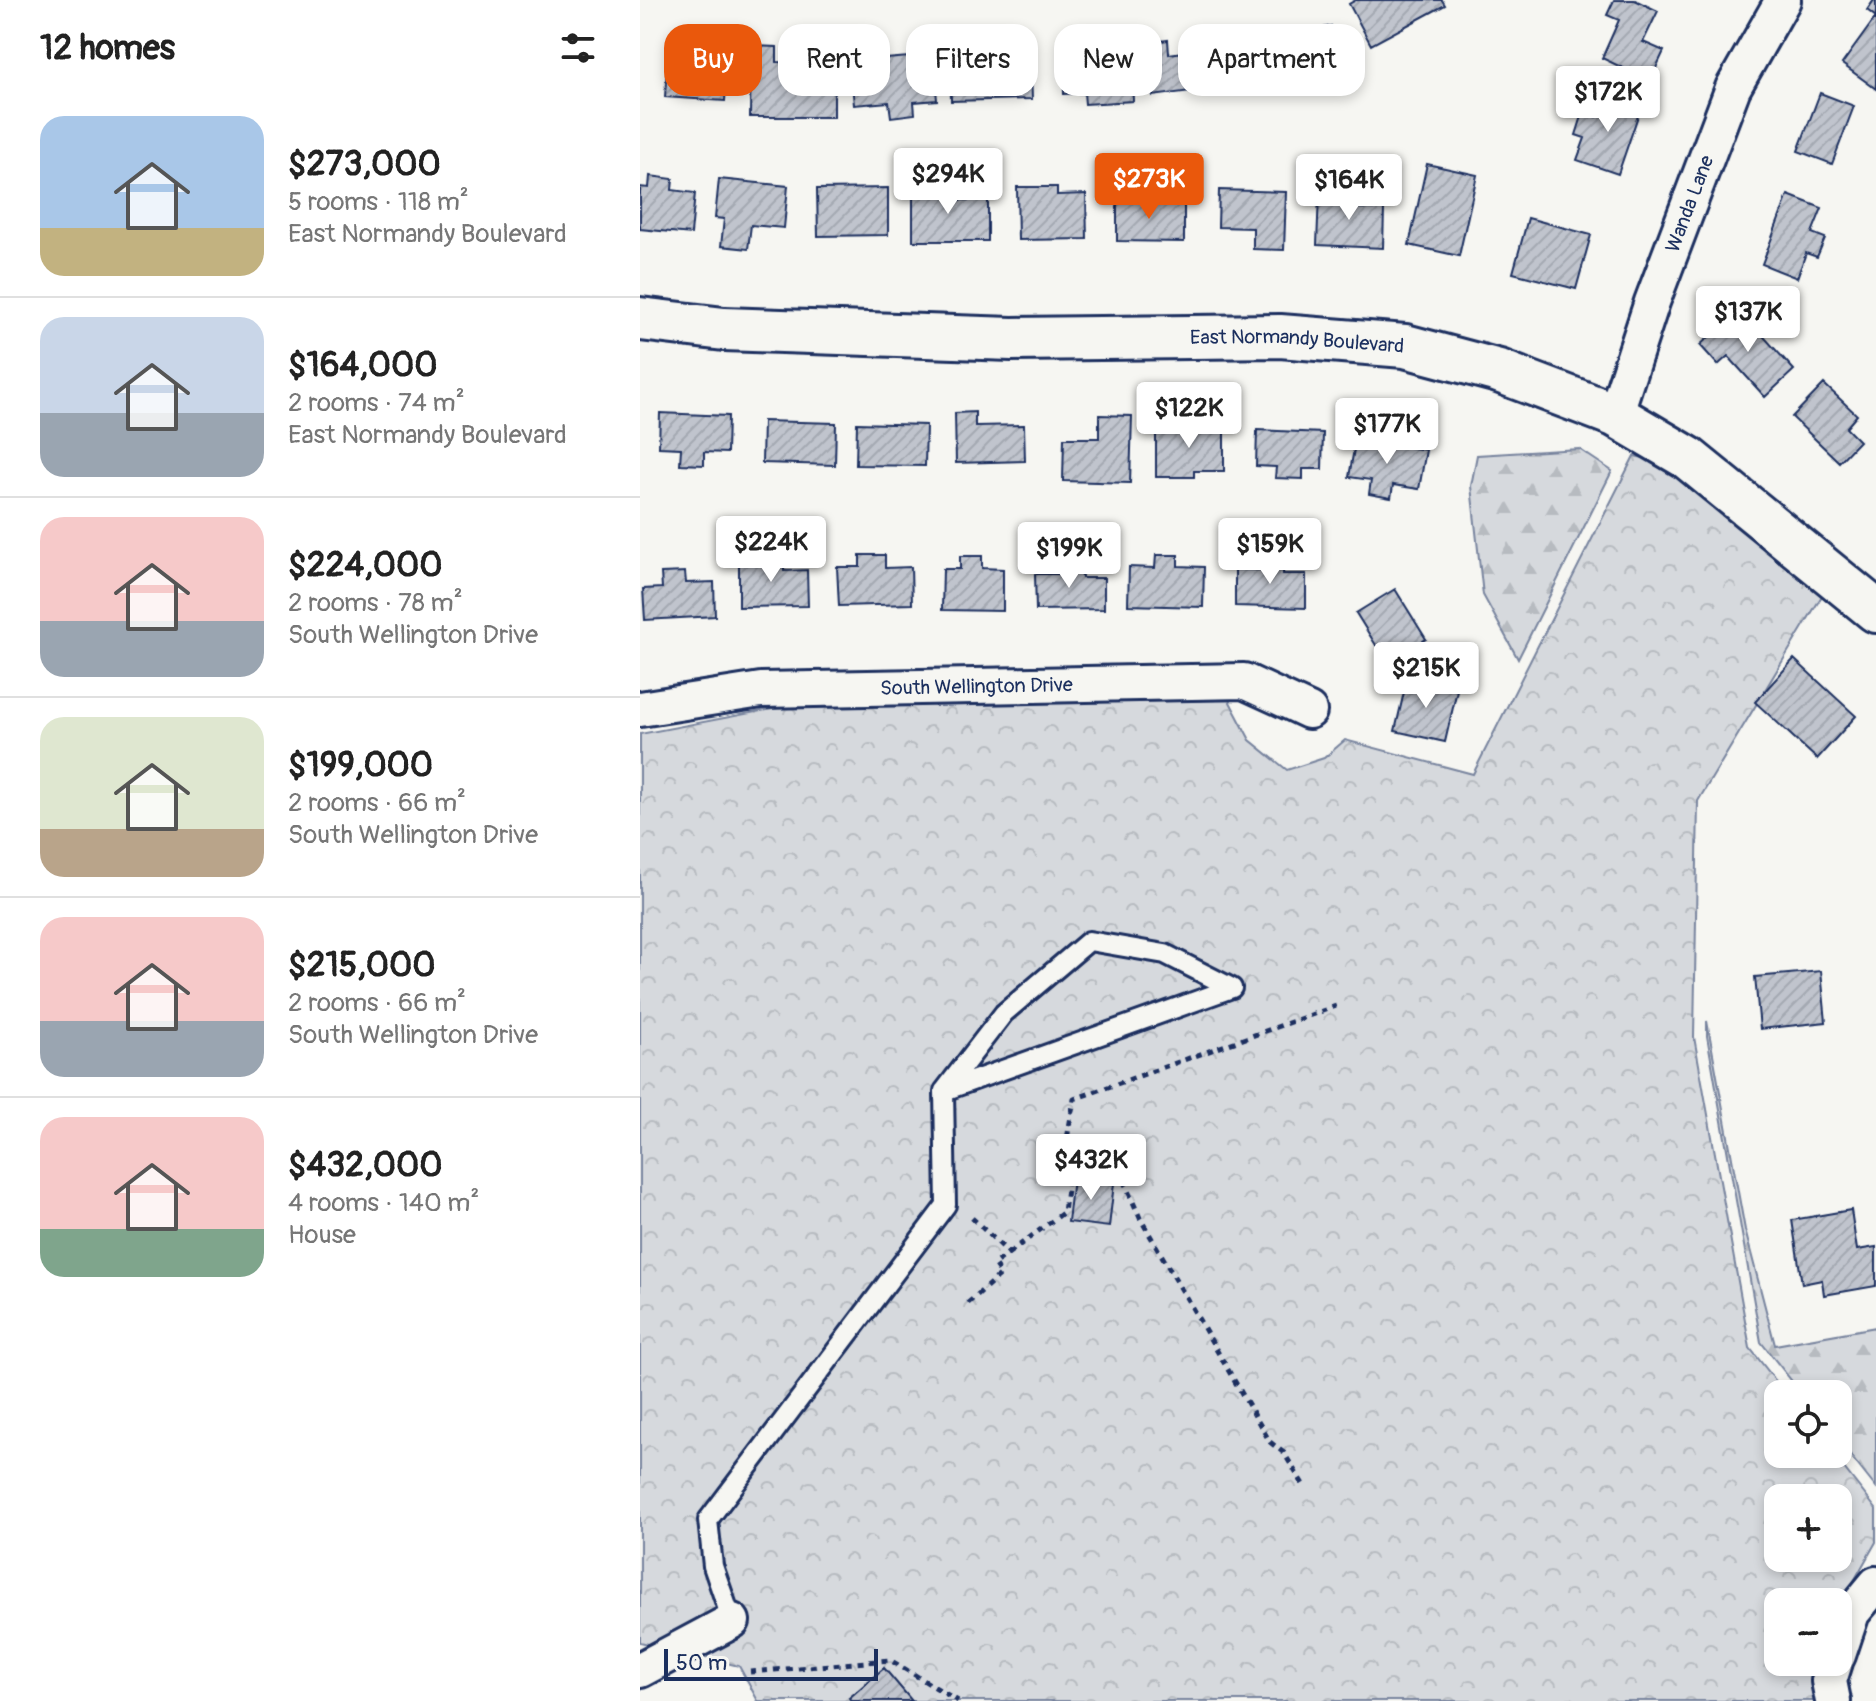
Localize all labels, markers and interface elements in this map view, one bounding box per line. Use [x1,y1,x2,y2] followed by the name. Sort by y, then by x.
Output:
[664,24,762,96] chip: Buy
[778,24,890,96] chip: Rent
[906,24,1038,96] chip: Filters
[1054,24,1162,96] chip: New
[1178,24,1365,96] chip: Apartment
[556,26,600,70] icon: filters
[40,27,175,70] text: 12 homes
[1552,66,1664,134] pin: $172K
[1574,76,1642,108] text: $172K
[288,143,441,186] text: $273,000
[104,148,200,244] icon: home
[892,148,1004,216] pin: $294K
[1660,152,1719,256] street label: Wanda Lane
[1093,153,1205,221] pin: $273K
[1293,154,1405,222] pin: $164K
[912,158,984,190] text: $294K
[1113,163,1185,195] text: $273K
[1314,164,1384,196] text: $164K
[288,186,469,218] text: 5 rooms · 118 m²
[288,218,567,250] text: East Normandy Boulevard
[1692,286,1804,354] pin: $137K
[1714,296,1782,328] text: $137K
[1190,324,1405,359] street label: East Normandy Boulevard
[288,344,438,387] text: $164,000
[104,349,200,445] icon: home
[1133,382,1245,450] pin: $122K
[288,387,465,419] text: 2 rooms · 74 m²
[1154,392,1224,424] text: $122K
[1331,398,1443,466] pin: $177K
[1353,408,1421,440] text: $177K
[288,419,567,451] text: East Normandy Boulevard
[715,516,827,584] pin: $224K
[1214,518,1326,586] pin: $159K
[1013,522,1125,590] pin: $199K
[734,526,808,558] text: $224K
[1236,528,1304,560] text: $159K
[1036,532,1102,564] text: $199K
[288,544,442,587] text: $224,000
[104,549,200,645] icon: home
[288,587,463,619] text: 2 rooms · 78 m²
[288,619,538,651] text: South Wellington Drive
[1370,642,1482,710] pin: $215K
[1392,652,1460,684] text: $215K
[880,672,1073,701] street label: South Wellington Drive
[288,744,433,787] text: $199,000
[104,749,200,845] icon: home
[288,787,466,819] text: 2 rooms · 66 m²
[288,819,538,851] text: South Wellington Drive
[288,944,435,987] text: $215,000
[104,949,200,1045] icon: home
[288,987,466,1019] text: 2 rooms · 66 m²
[288,1019,538,1051] text: South Wellington Drive
[1035,1134,1147,1202] pin: $432K
[288,1144,442,1187] text: $432,000
[1054,1144,1128,1176] text: $432K
[104,1149,200,1245] icon: home
[288,1187,479,1219] text: 4 rooms · 140 m²
[288,1219,356,1251] text: House
[1764,1380,1852,1676] map controls
[1764,1380,1852,1468] button: locate
[1764,1484,1852,1572] button: +
[1764,1588,1852,1676] button: −
[664,1645,878,1681] scale bar
[676,1649,727,1677] text: 50 m

